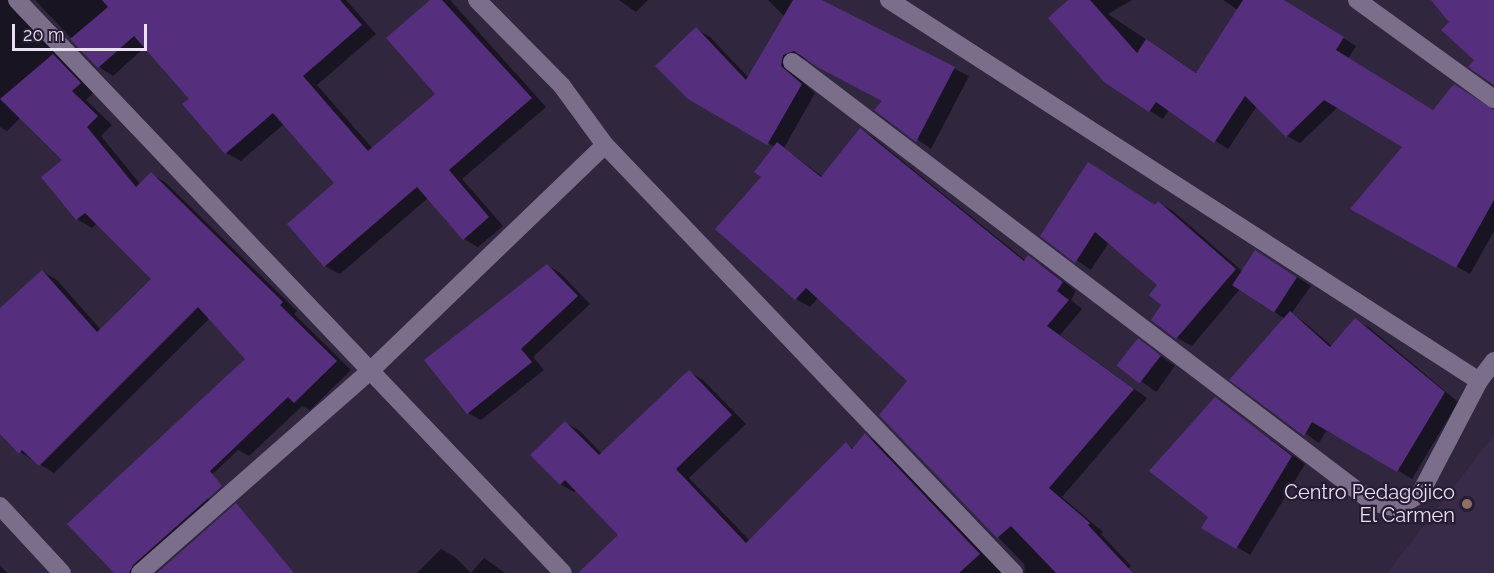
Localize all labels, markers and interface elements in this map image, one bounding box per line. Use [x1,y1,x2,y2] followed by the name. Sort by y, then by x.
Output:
[15,12,150,50] scale bar
[23,24,65,45] text: 20 m
[1284,480,1455,527] place label: Centro Pedagójico El Carmen
[1460,497,1474,511] marker: Centro Pedagójico El Carmen

